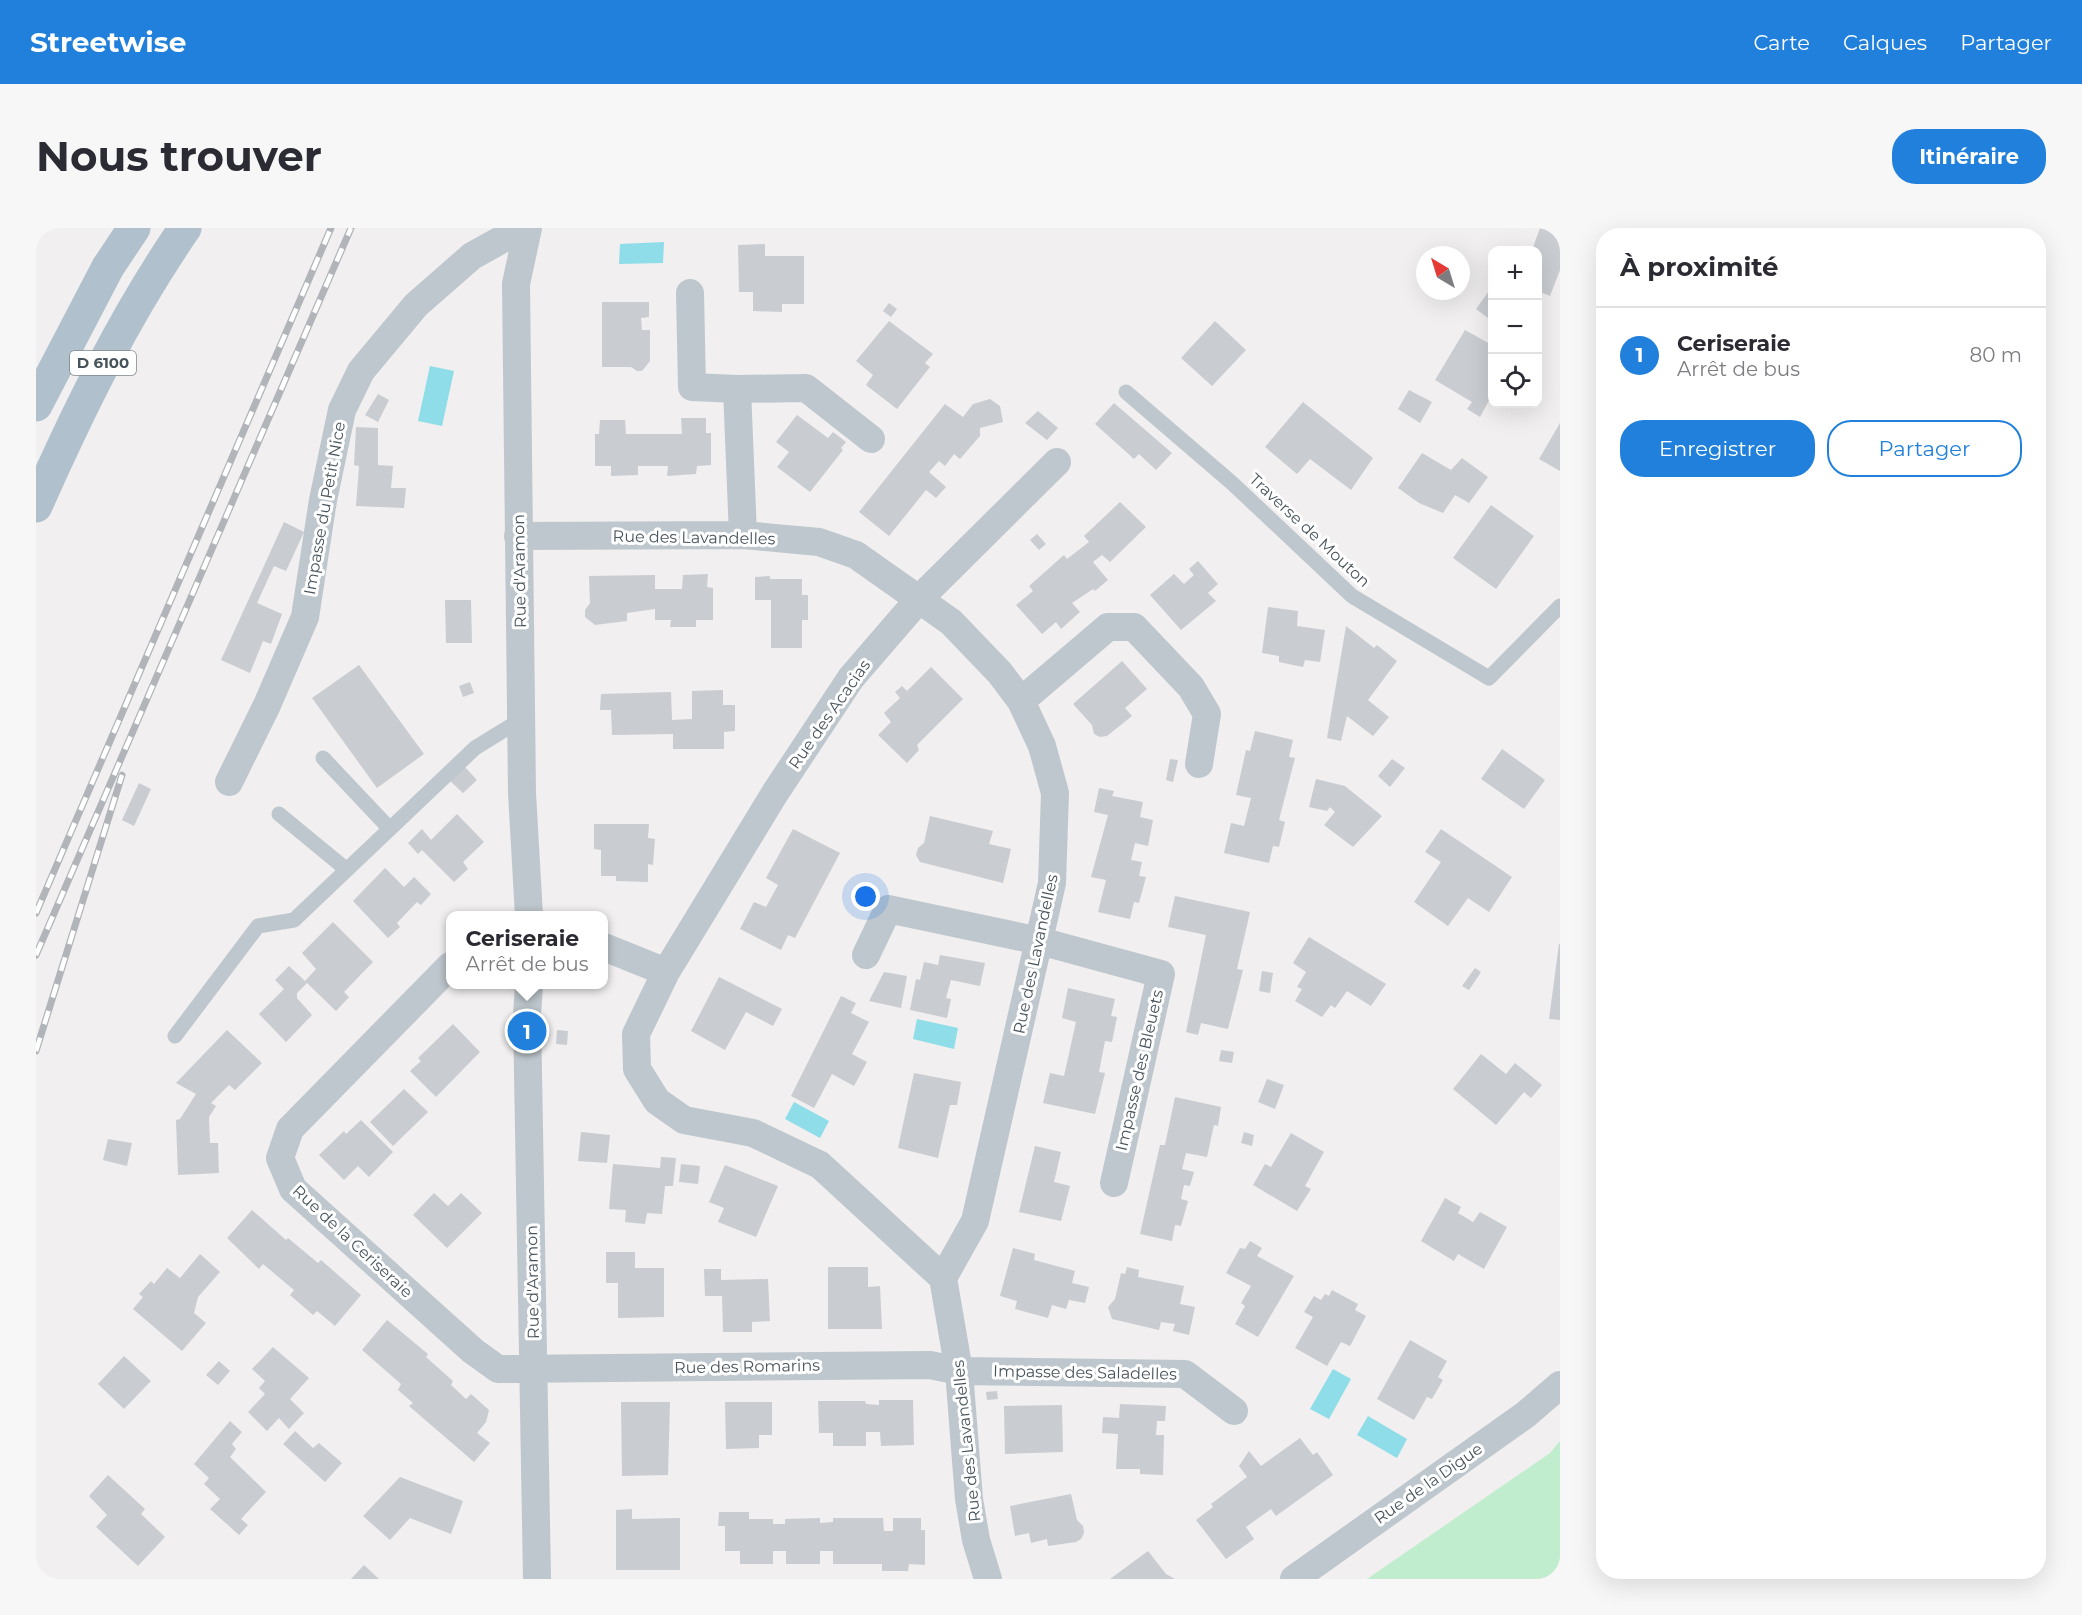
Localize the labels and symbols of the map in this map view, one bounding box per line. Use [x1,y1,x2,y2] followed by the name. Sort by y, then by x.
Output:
[1416,246,1470,300] north arrow
[70,351,136,375] road number: D 6100
[300,420,349,596] street label: Impasse du Petit Nice
[1245,470,1374,591] street label: Traverse de Mouton
[509,514,530,628] street label: Rue d'Aramon
[613,527,776,548] street label: Rue des Lavandelles
[785,656,874,773] street label: Rue des Acacias
[1009,872,1062,1036] street label: Rue des Lavandelles
[851,882,880,911] your location
[1112,988,1167,1153] street label: Impasse des Bleuets
[508,1008,546,1054] pin: 1
[289,1181,416,1302] street label: Rue de la Ceriseraie
[522,1225,543,1339] street label: Rue d'Aramon
[674,1356,820,1377] street label: Rue des Romarins
[949,1359,984,1523] street label: Rue des Lavandelles
[993,1361,1177,1384] street label: Impasse des Saladelles
[1371,1439,1486,1528] street label: Rue de la Digue

